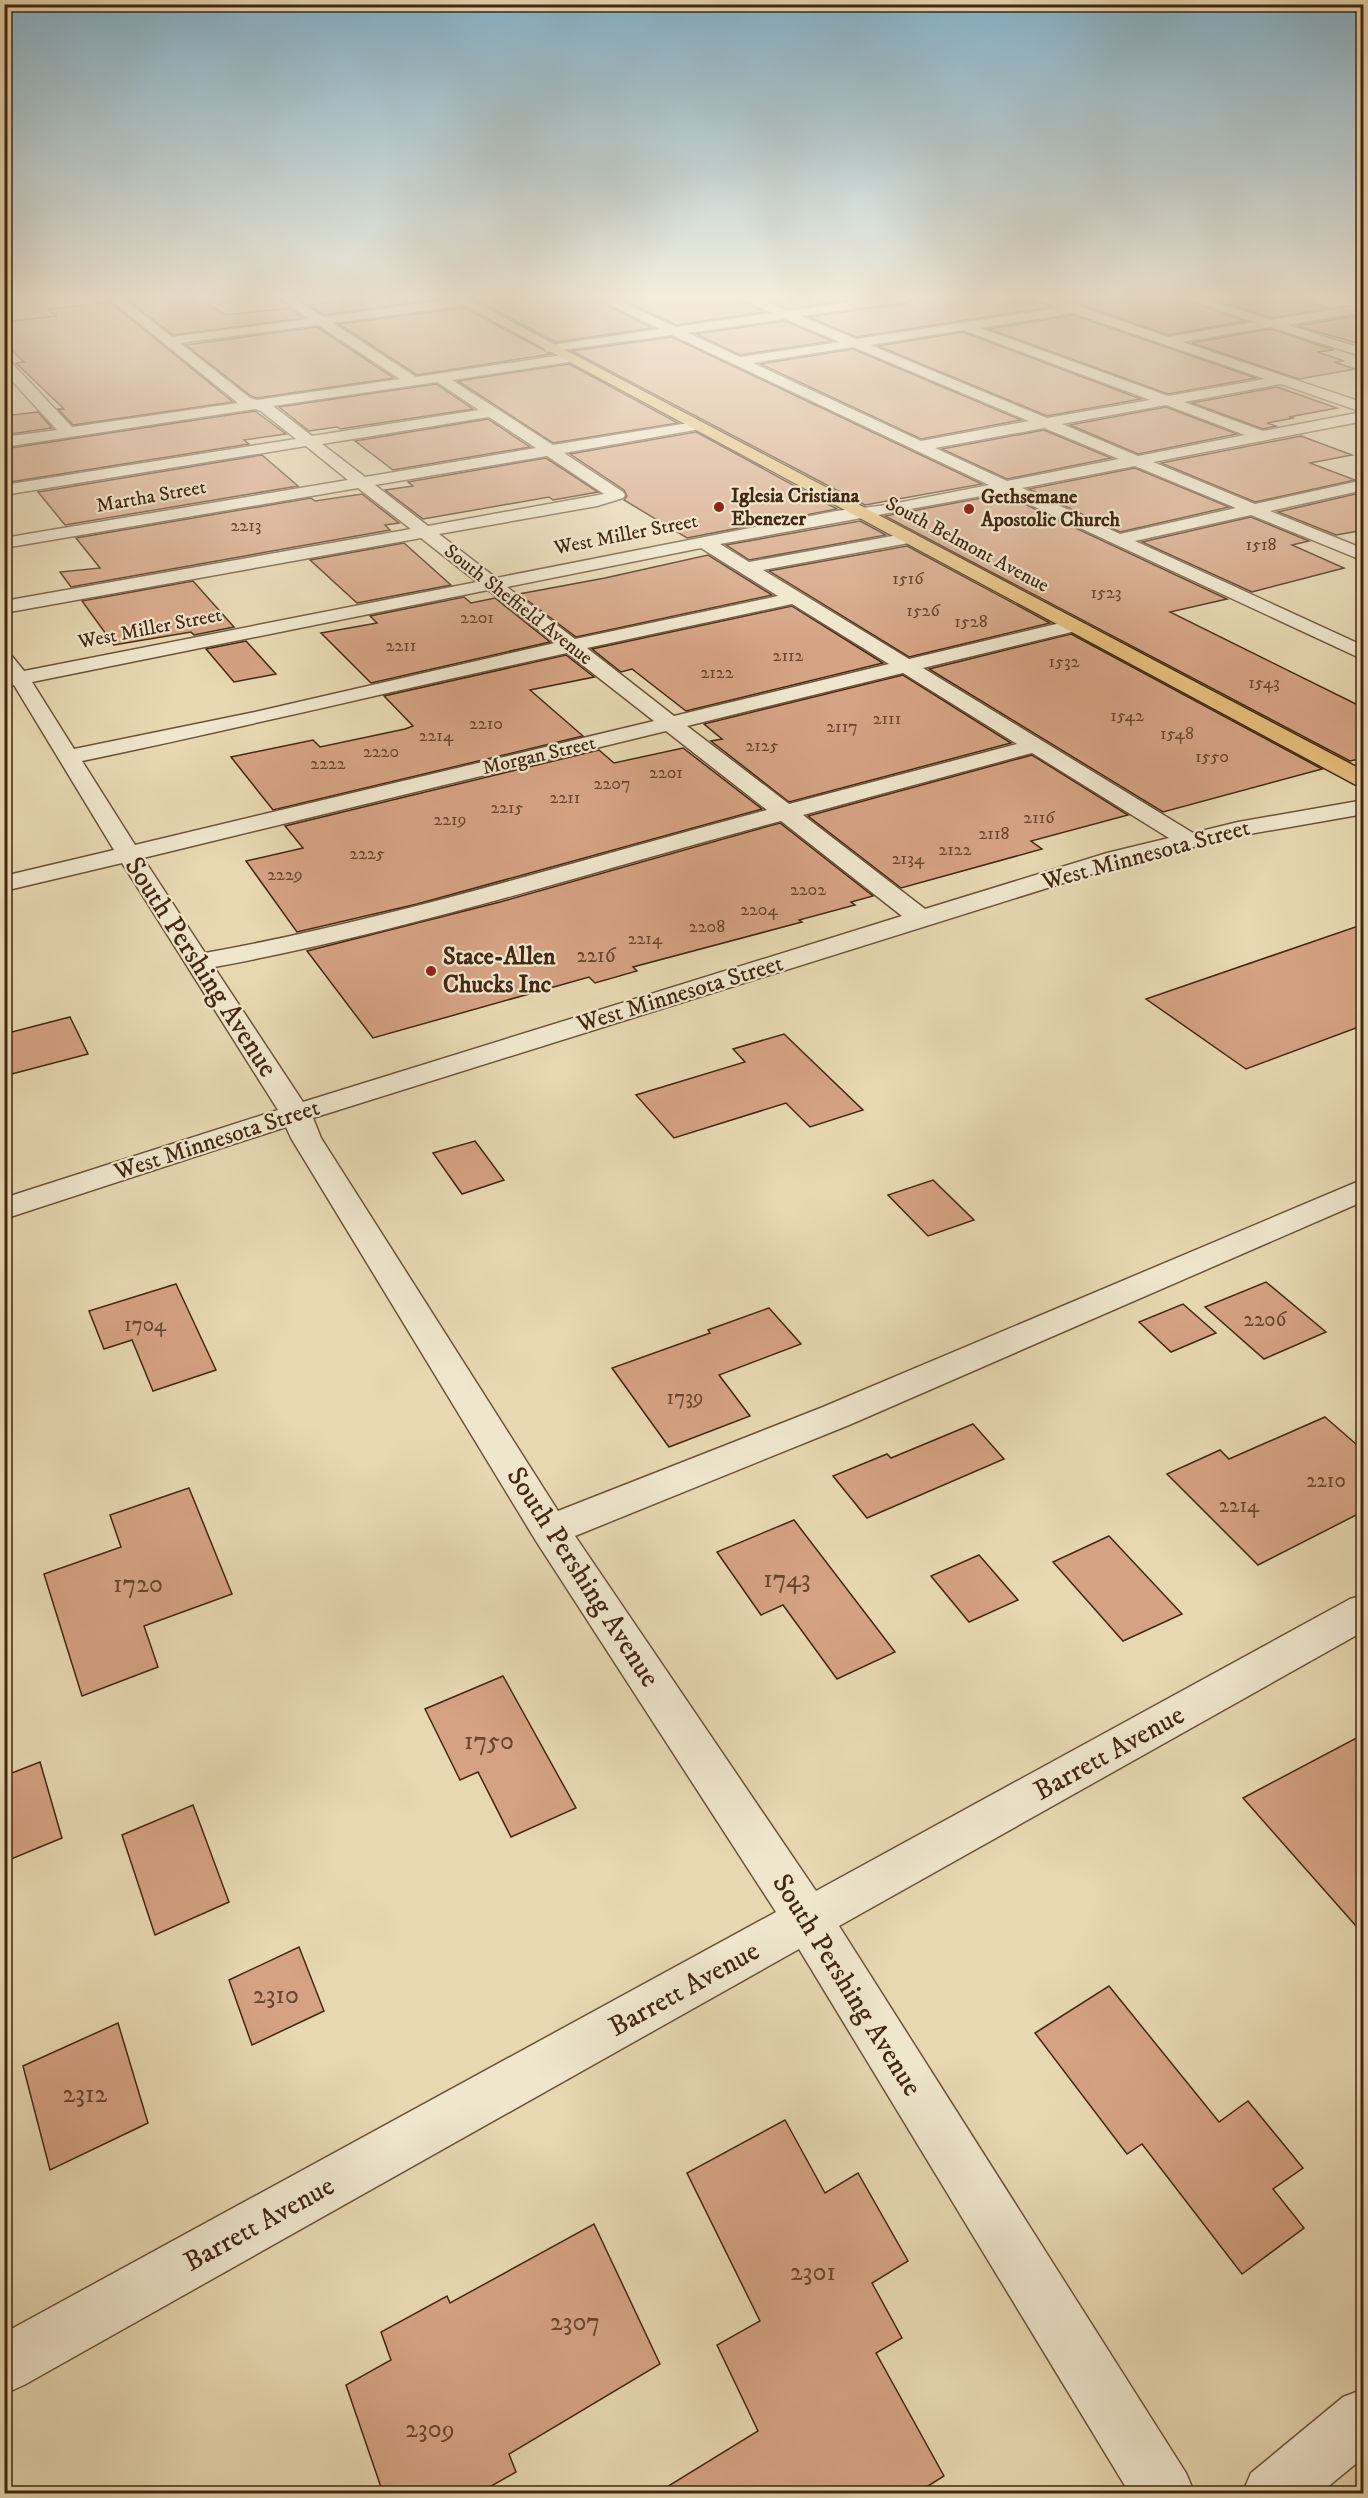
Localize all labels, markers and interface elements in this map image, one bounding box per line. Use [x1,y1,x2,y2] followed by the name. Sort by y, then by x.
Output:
[94,475,208,519] street label: Martha Street
[731,484,860,532] place label: Iglesia Cristiana Ebenezer
[980,485,1121,533] place label: Gethsemane Apostolic Church
[881,491,1053,599] street label: South Belmont Avenue
[712,500,726,514] marker: Iglesia Cristiana Ebenezer
[962,502,976,516] marker: Gethsemane Apostolic Church
[551,509,700,561] street label: West Miller Street
[230,515,262,537] house number: 2213
[1245,534,1277,556] house number: 1518
[439,539,597,671] street label: South Sheffield Avenue
[892,568,924,590] house number: 1516
[1091,582,1122,604] house number: 1523
[906,600,940,622] house number: 1526
[75,603,224,655] street label: West Miller Street
[460,607,494,629] house number: 2201
[954,611,988,633] house number: 1528
[386,635,416,657] house number: 2211
[773,645,804,667] house number: 2112
[1049,651,1080,673] house number: 1532
[700,662,734,684] house number: 2122
[1248,672,1280,694] house number: 1543
[1110,705,1144,727] house number: 1542
[873,708,901,730] house number: 2111
[469,713,503,735] house number: 2210
[826,716,858,738] house number: 2117
[1160,723,1194,745] house number: 1548
[419,725,454,747] house number: 2214
[480,731,598,781] street label: Morgan Street
[745,735,779,757] house number: 2125
[363,741,399,763] house number: 2220
[1195,746,1229,768] house number: 1550
[310,753,346,775] house number: 2222
[649,762,683,784] house number: 2201
[594,773,630,795] house number: 2207
[550,787,580,809] house number: 2211
[490,797,524,819] house number: 2215
[1023,807,1055,829] house number: 2116
[433,809,467,831] house number: 2219
[1038,813,1254,897] street label: West Minnesota Street
[978,823,1010,845] house number: 2118
[938,839,972,861] house number: 2122
[349,843,385,865] house number: 2225
[892,848,925,870] house number: 2134
[117,850,285,1084] street label: South Pershing Avenue
[267,864,303,886] house number: 2229
[790,879,826,901] house number: 2202
[740,899,778,921] house number: 2204
[689,916,725,938] house number: 2208
[628,928,663,950] house number: 2214
[443,942,556,1000] place label: Stace-Allen Chucks Inc
[576,943,617,969] house number: 2216
[572,948,787,1040] street label: West Minnesota Street
[424,964,438,978] marker: Stace-Allen Chucks Inc
[110,1093,324,1188] street label: West Minnesota Street
[1244,1307,1287,1333] house number: 2206
[124,1312,167,1338] house number: 1704
[666,1385,704,1411] house number: 1739
[499,1460,667,1694] street label: South Pershing Avenue
[1306,1468,1346,1494] house number: 2210
[1219,1493,1260,1519] house number: 2214
[763,1563,811,1596] house number: 1743
[113,1568,163,1601] house number: 1720
[1028,1697,1190,1809] street label: Barrett Avenue
[464,1725,514,1758] house number: 1750
[764,1867,930,2103] street label: South Pershing Avenue
[603,1933,765,2045] street label: Barrett Avenue
[253,1979,299,2012] house number: 2310
[63,2078,108,2111] house number: 2312
[178,2168,340,2280] street label: Barrett Avenue
[790,2256,836,2289] house number: 2301
[550,2306,600,2339] house number: 2307
[405,2413,455,2446] house number: 2309

